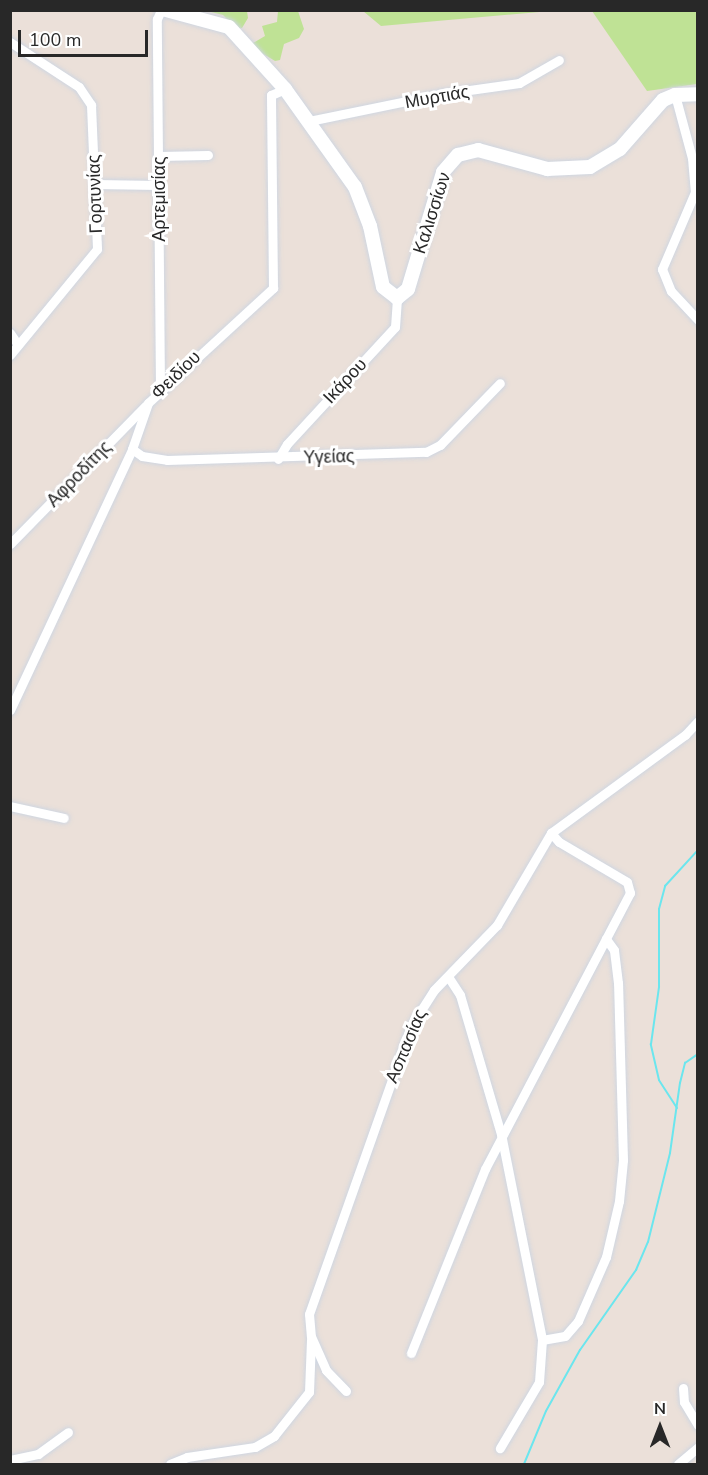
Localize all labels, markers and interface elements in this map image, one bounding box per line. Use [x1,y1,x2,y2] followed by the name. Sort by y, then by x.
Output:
[21,18,152,56] scale bar
[29,28,81,52] text: 100 m
[403,81,471,113] street label: Μυρτιάς
[83,154,107,234] street label: Γορτυνίας
[148,156,170,242] street label: Αρτεμισίας
[409,169,455,257] street label: Καλισσίων
[147,346,205,404] street label: Φειδίου
[319,354,371,408] street label: Ικάρου
[42,436,116,512] street label: Αφροδίτης
[303,445,355,469] street label: Υγείας
[381,1006,431,1086] street label: Ασπασίας
[630,1397,690,1457] north arrow
[654,1398,666,1420] text: N

